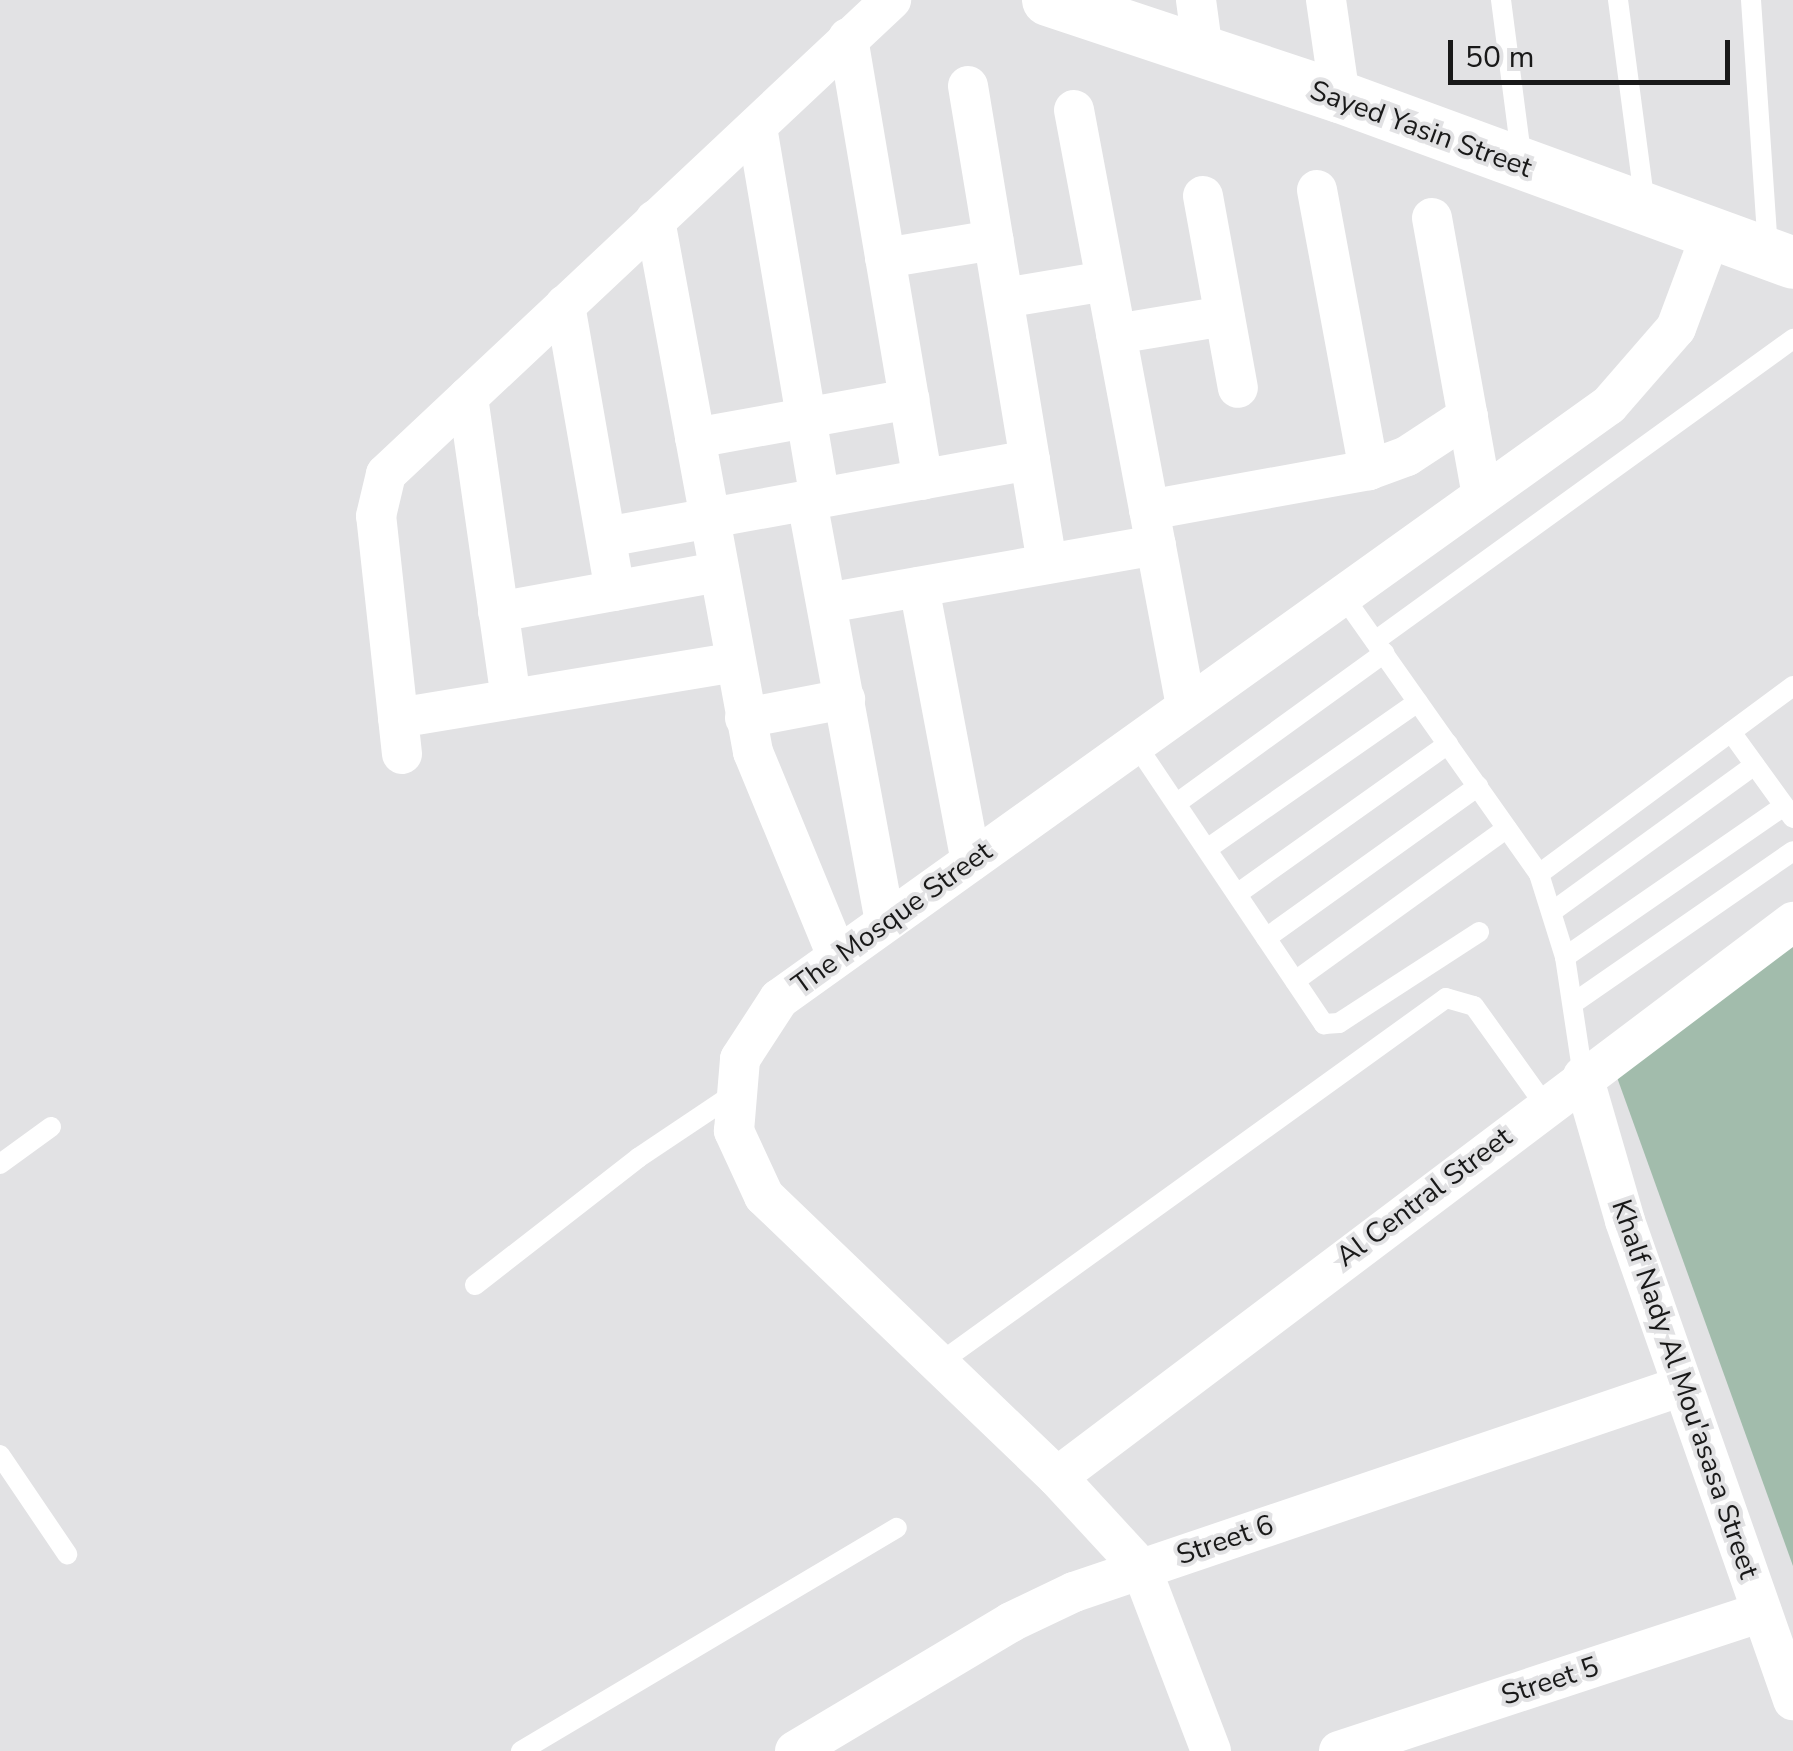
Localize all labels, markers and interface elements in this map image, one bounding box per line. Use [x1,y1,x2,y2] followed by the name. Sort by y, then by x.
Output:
[1453,20,1736,82] scale bar
[1465,37,1534,78] text: 50 m
[1306,73,1536,185] street label: Sayed Yasin Street
[786,834,998,1002] street label: The Mosque Street
[1330,1120,1518,1274] street label: Al Central Street
[1604,1195,1766,1583] street label: Khalf Nady Al Mou'asasa Street
[1172,1508,1278,1572] street label: Street 6
[1497,1650,1603,1712] street label: Street 5

